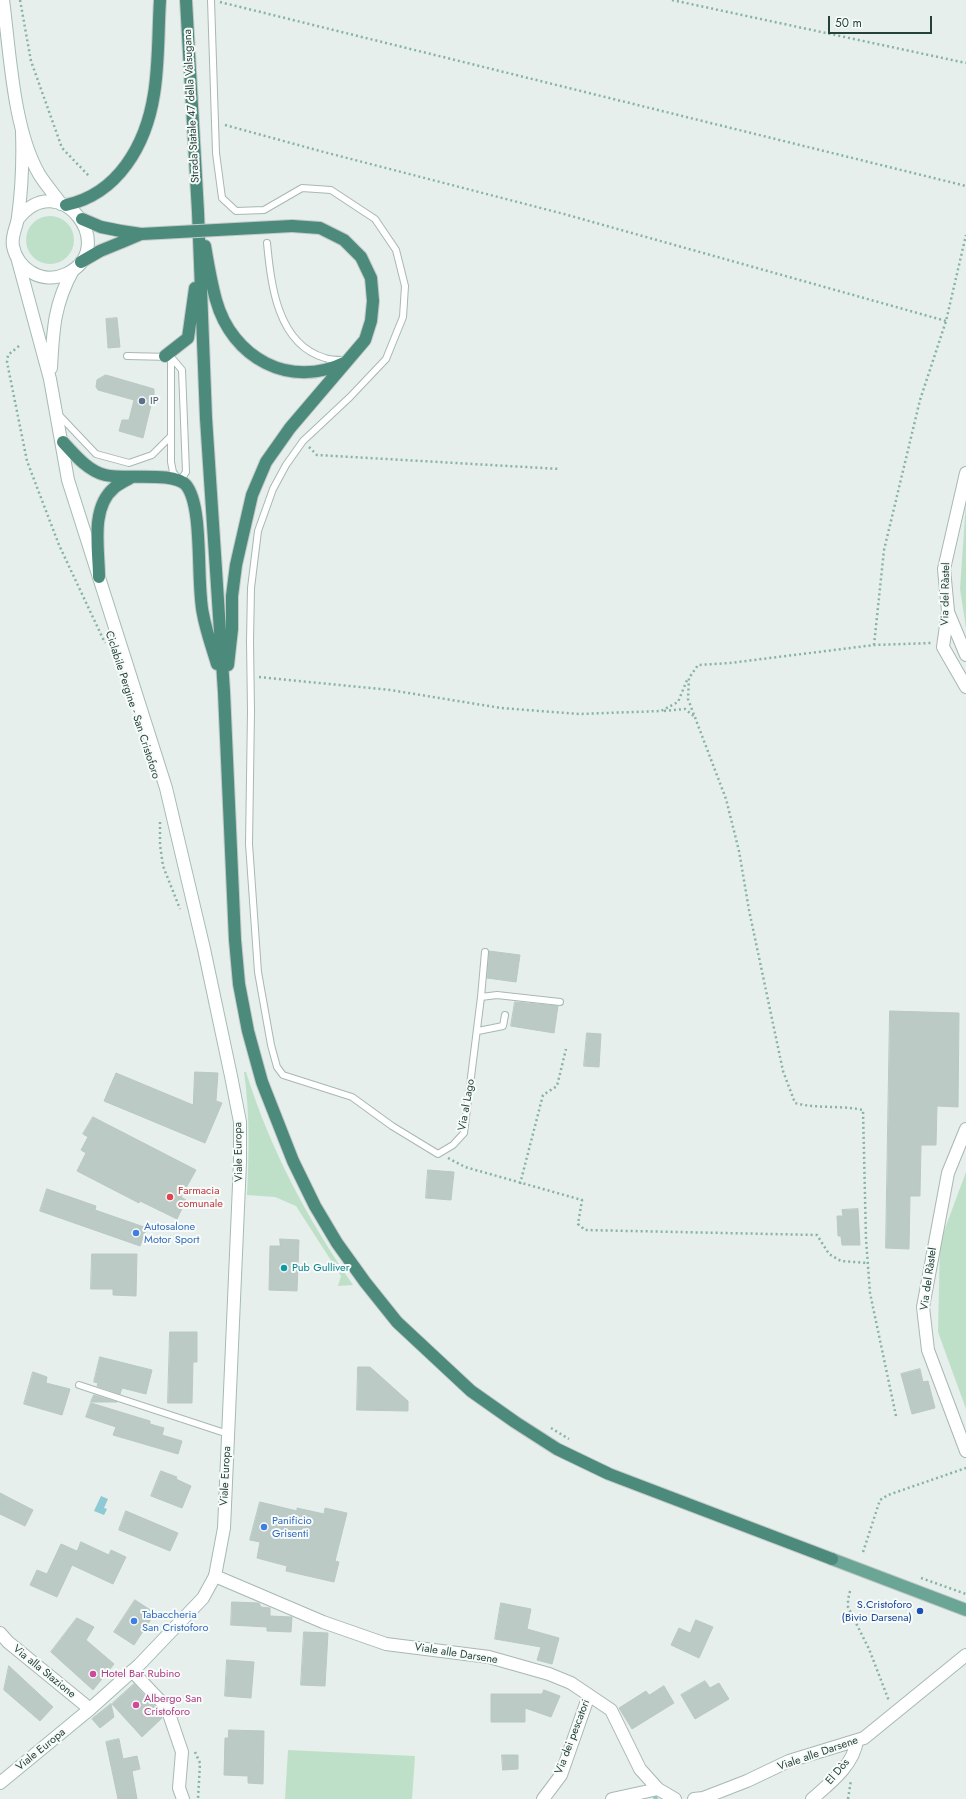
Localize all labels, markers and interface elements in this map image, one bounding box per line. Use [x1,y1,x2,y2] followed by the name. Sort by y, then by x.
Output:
[830,8,934,34] scale bar
[835,14,862,32] text: 50 m
[181,29,203,183] street label: Strada Statale 47 della Valsugana
[150,394,159,408] place label: IP
[137,396,147,406] marker: IP
[939,562,953,626] street label: Via del Ràstel
[102,629,162,781] street label: Ciclabile Pergine - San Cristoforo
[456,1078,478,1132] street label: Via al Lago
[232,1122,246,1182] street label: Viale Europa
[178,1184,223,1210] place label: Farmacia comunale
[165,1192,175,1202] marker: Farmacia comunale
[144,1220,199,1246] place label: Autosalone Motor Sport
[131,1228,141,1238] marker: Autosalone Motor Sport
[918,1247,940,1311] street label: Via del Ràstel
[292,1261,349,1275] place label: Pub Gulliver
[279,1263,289,1273] marker: Pub Gulliver
[218,1446,234,1506] street label: Viale Europa
[272,1514,312,1540] place label: Panificio Grisenti
[259,1522,269,1532] marker: Panificio Grisenti
[841,1598,912,1624] place label: S.Cristoforo (Bivio Darsena)
[915,1606,925,1616] marker: S.Cristoforo (Bivio Darsena)
[142,1608,208,1634] place label: Tabaccheria San Cristoforo
[129,1616,139,1626] marker: Tabaccheria San Cristoforo
[413,1641,499,1667] street label: Viale alle Darsene
[10,1643,78,1701] street label: Via alla Stazione
[101,1667,180,1681] place label: Hotel Bar Rubino
[88,1669,98,1679] marker: Hotel Bar Rubino
[144,1692,202,1718] place label: Albergo San Cristoforo
[553,1698,593,1776] street label: Via dei pescatori
[131,1700,141,1710] marker: Albergo San Cristoforo
[14,1726,68,1774] street label: Viale Europa
[776,1734,860,1774] street label: Viale alle Darsene
[823,1756,853,1788] street label: El Dòs

